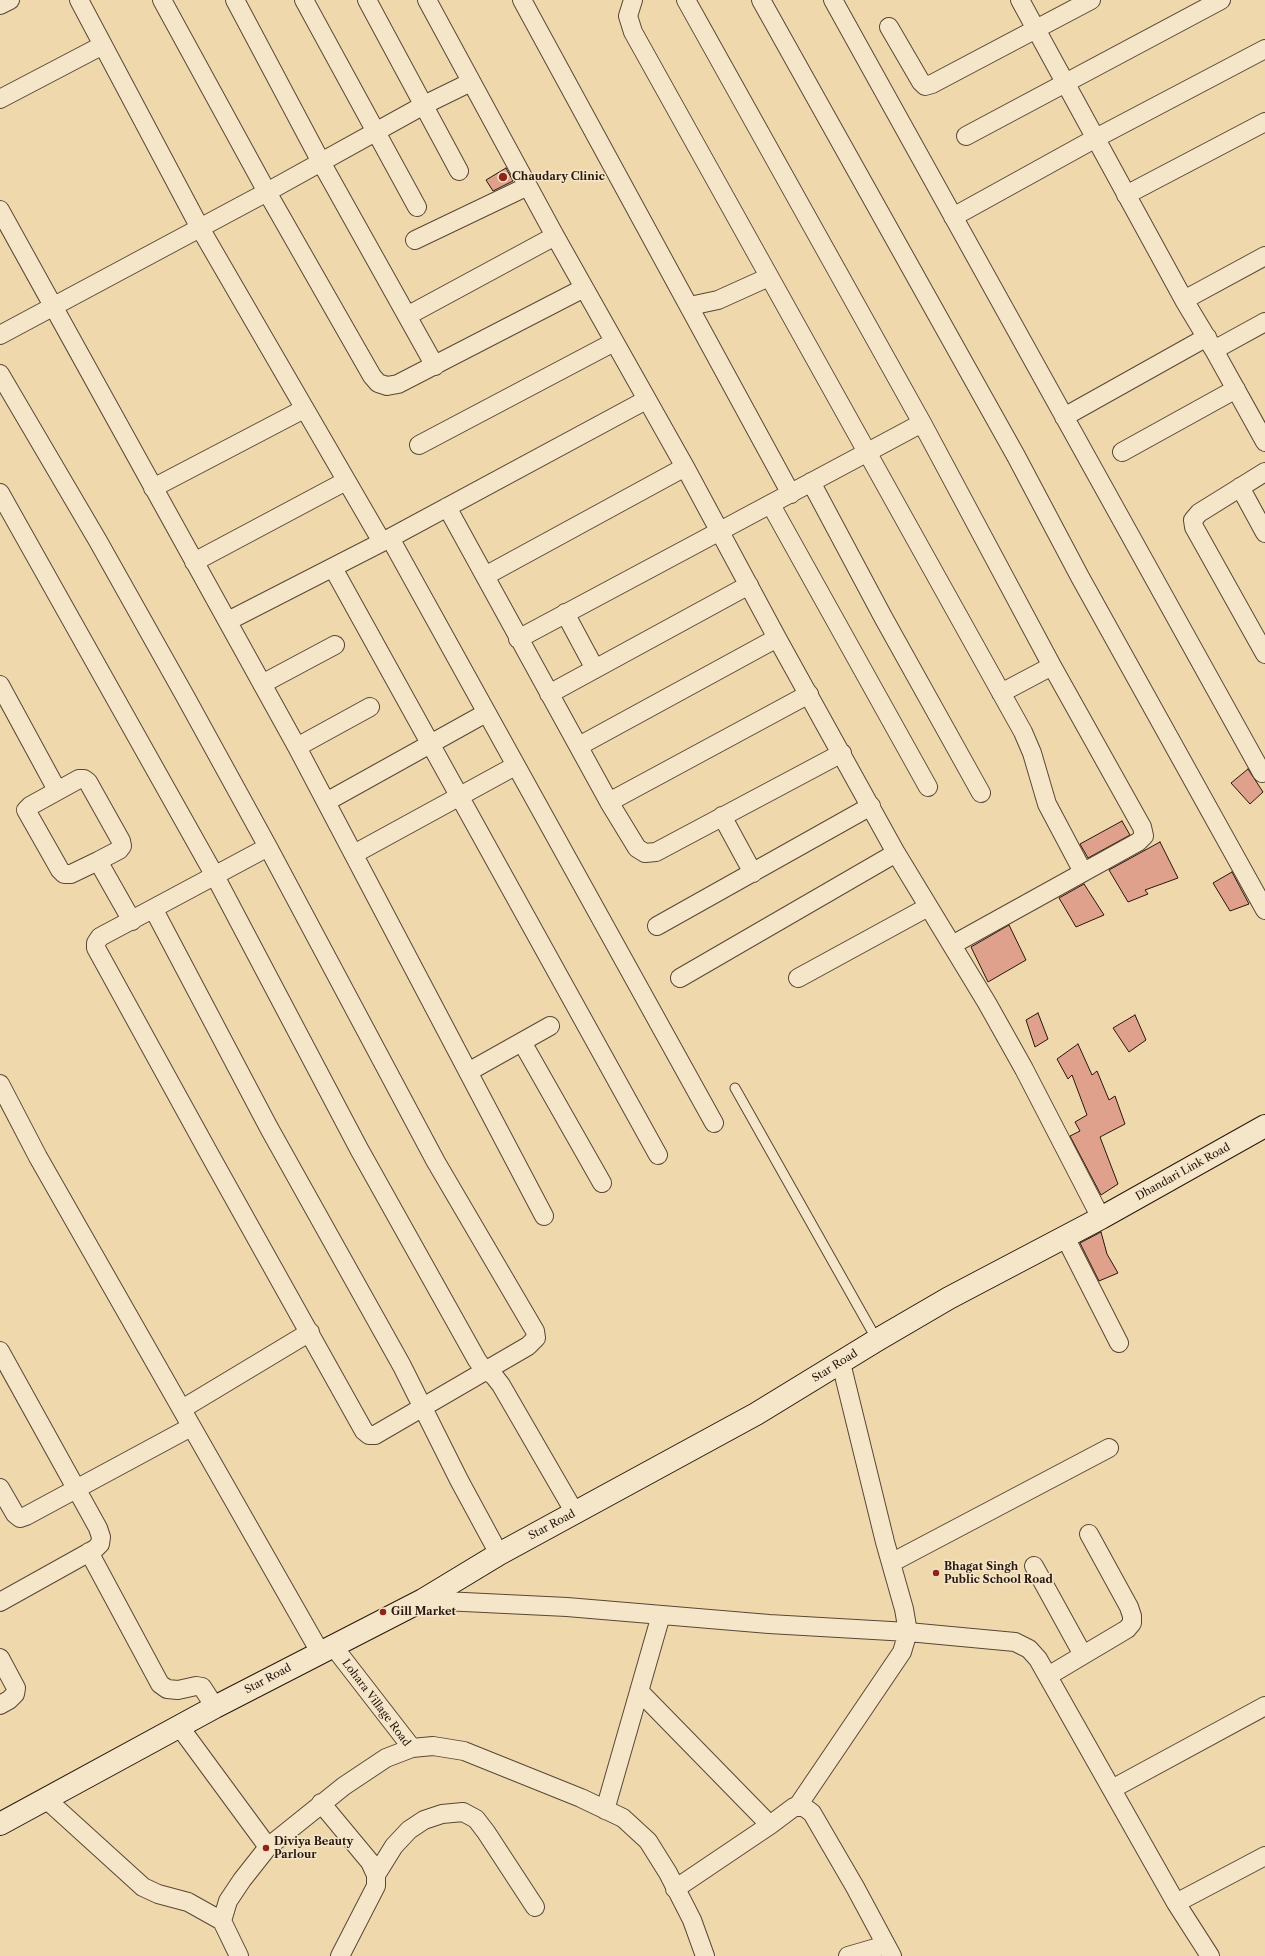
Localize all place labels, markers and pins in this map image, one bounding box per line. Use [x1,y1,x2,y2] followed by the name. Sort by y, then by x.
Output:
[512,170,605,184] place label: Chaudary Clinic
[497,171,509,183] marker: Chaudary Clinic
[944,1560,1053,1586] place label: Bhagat Singh Public School Road
[931,1568,941,1578] marker: Bhagat Singh Public School Road
[391,1605,456,1619] place label: Gill Market
[378,1607,388,1617] marker: Gill Market
[274,1835,353,1861] place label: Diviya Beauty Parlour
[261,1843,271,1853] marker: Diviya Beauty Parlour

